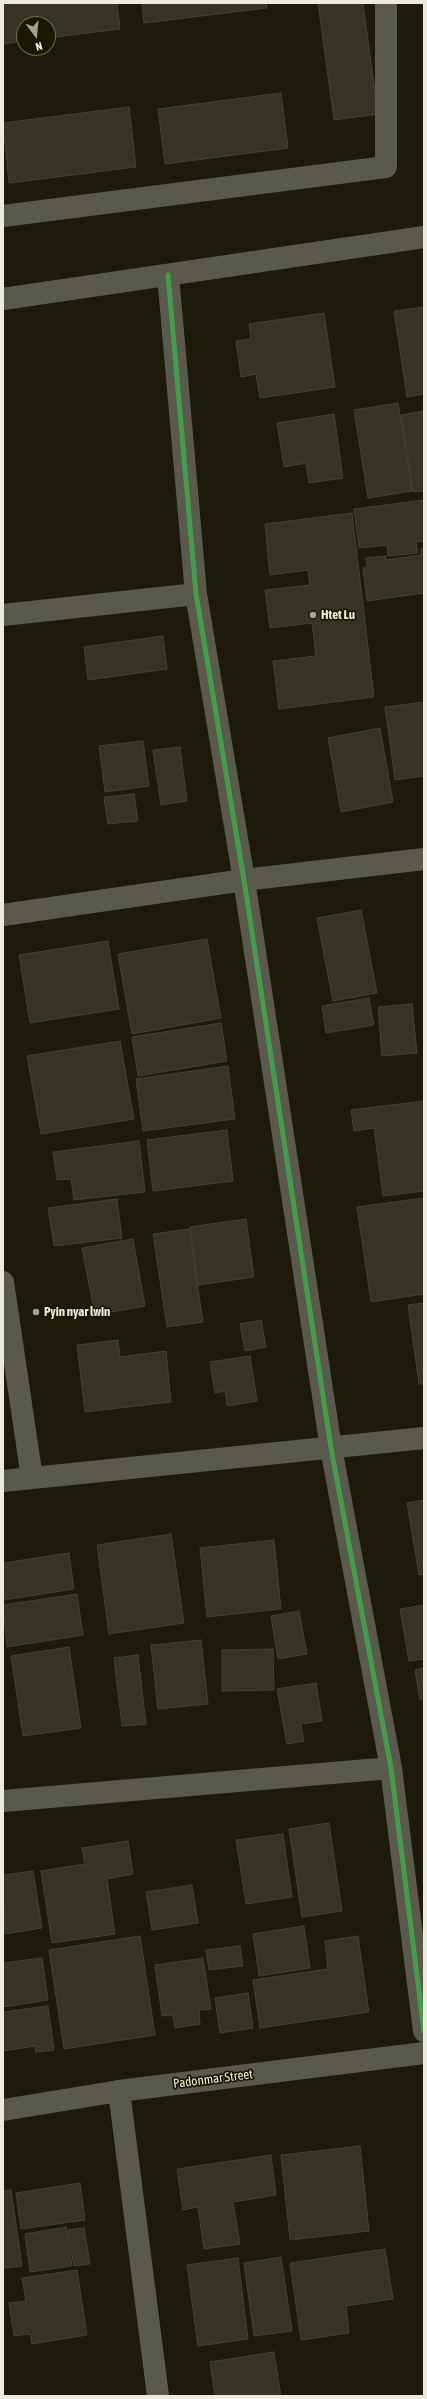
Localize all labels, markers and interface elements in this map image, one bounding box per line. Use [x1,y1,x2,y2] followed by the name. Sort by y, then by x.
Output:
[16,16,56,56] north arrow
[34,40,44,53] text: N
[321,607,355,623] place label: Htet Lu
[308,610,318,620] marker: Htet Lu
[44,1304,110,1320] place label: Pyin nyar lwin
[31,1307,41,1317] marker: Pyin nyar lwin
[172,2066,254,2092] street label: Padonmar Street

